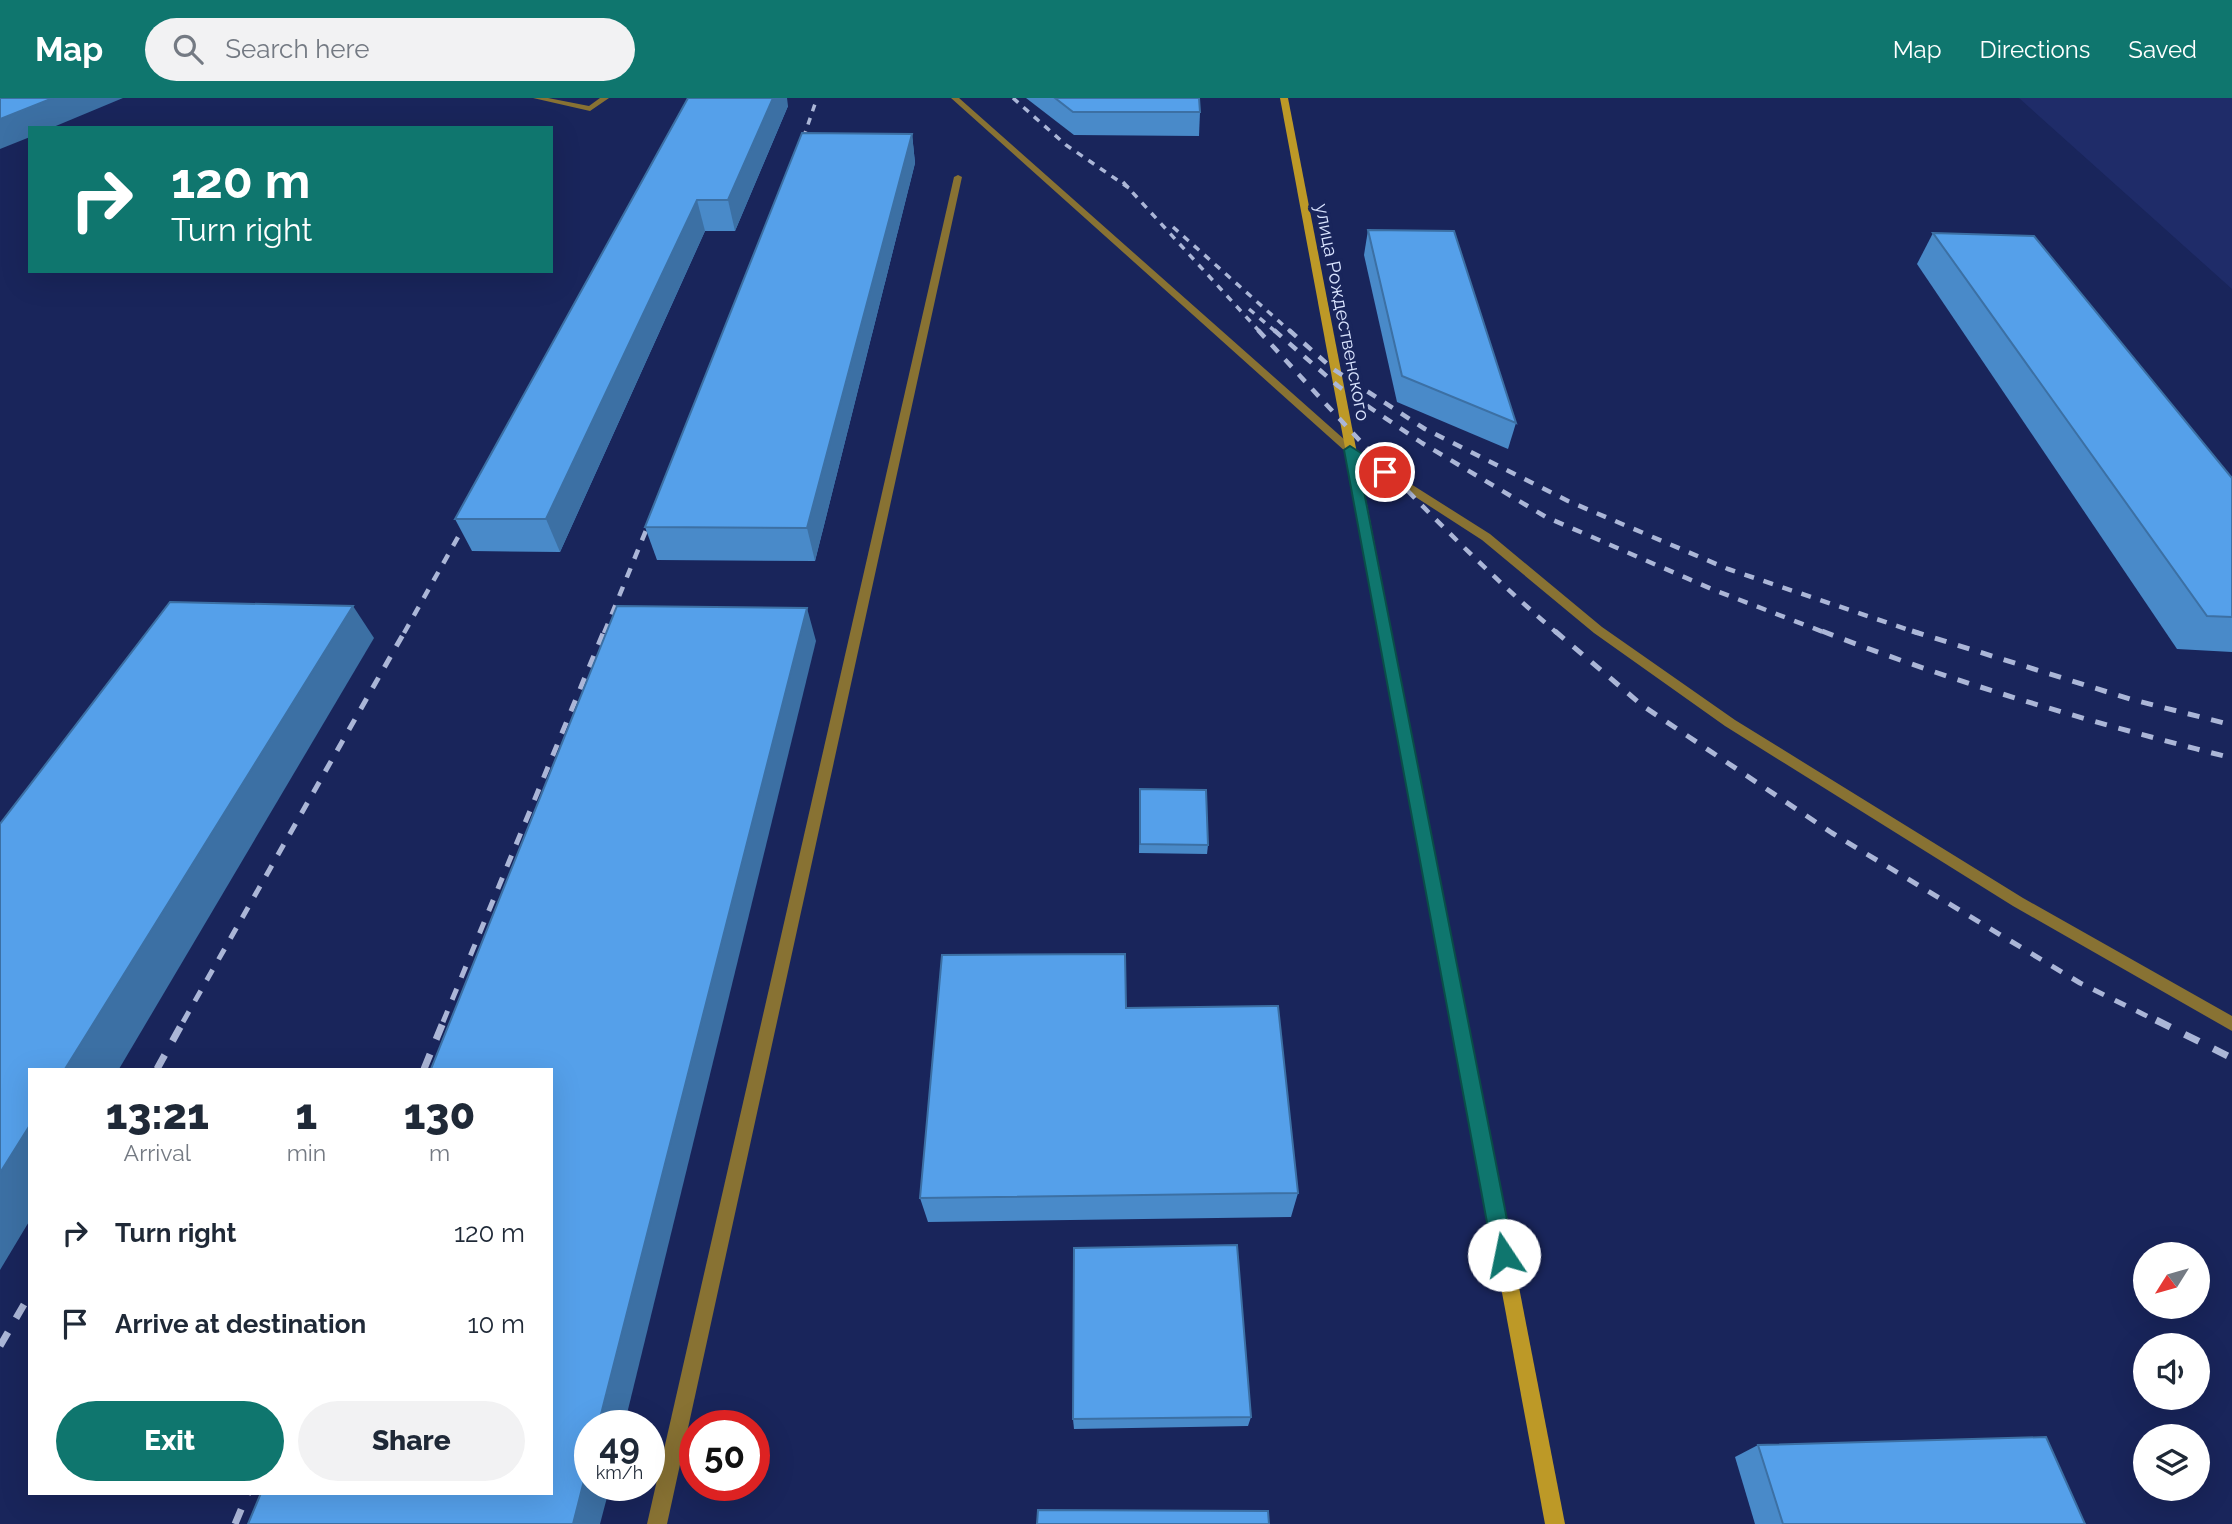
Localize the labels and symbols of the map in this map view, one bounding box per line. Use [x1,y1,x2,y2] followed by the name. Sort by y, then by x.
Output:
[1311,201,1375,423] street label: улица Рождественского
[1355,442,1415,502] pin
[1467,1218,1541,1292] position arrow
[2133,1242,2210,1320] north arrow
[679,1410,770,1501] speed limit sign: 50

